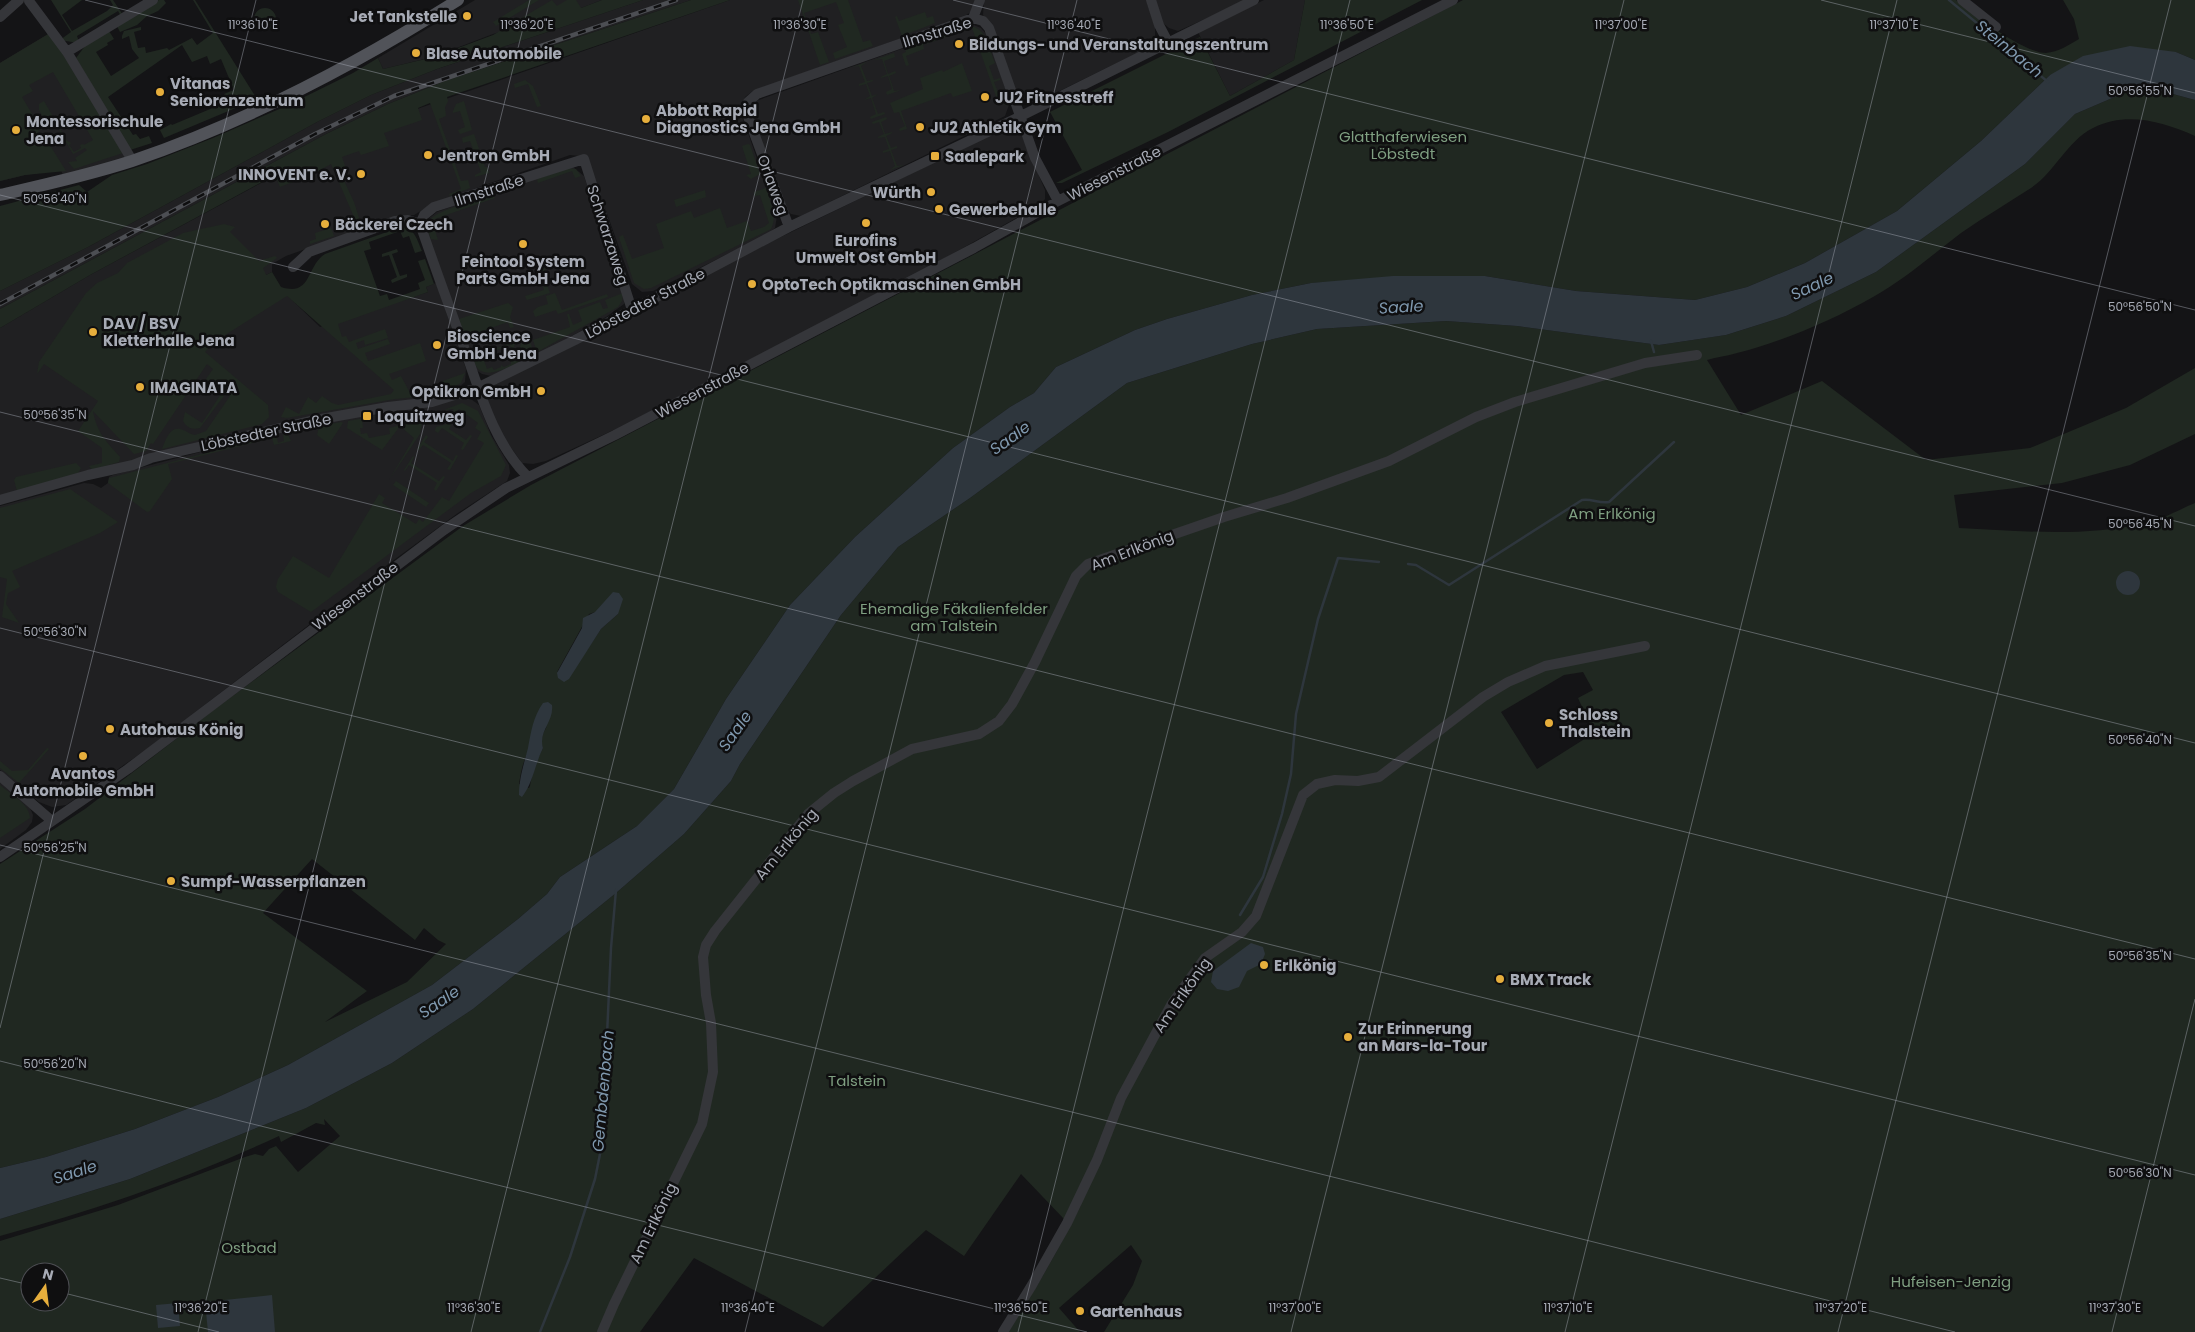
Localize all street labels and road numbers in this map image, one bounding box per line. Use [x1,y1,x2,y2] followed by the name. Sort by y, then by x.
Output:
[900,12,974,52] street label: Ilmstraße
[1063,140,1165,206] street label: Wiesenstraße
[752,152,794,218] street label: Orlaweg
[452,169,526,211] street label: Ilmstraße
[582,182,634,288] street label: Schwarzaweg
[581,263,709,343] street label: Löbstedter Straße
[652,357,752,423] street label: Wiesenstraße
[199,408,333,456] street label: Löbstedter Straße
[1087,525,1177,575] street label: Am Erlkönig
[308,557,402,635] street label: Wiesenstraße
[750,804,822,884] street label: Am Erlkönig
[1148,953,1216,1037] street label: Am Erlkönig
[624,1179,682,1267] street label: Am Erlkönig

